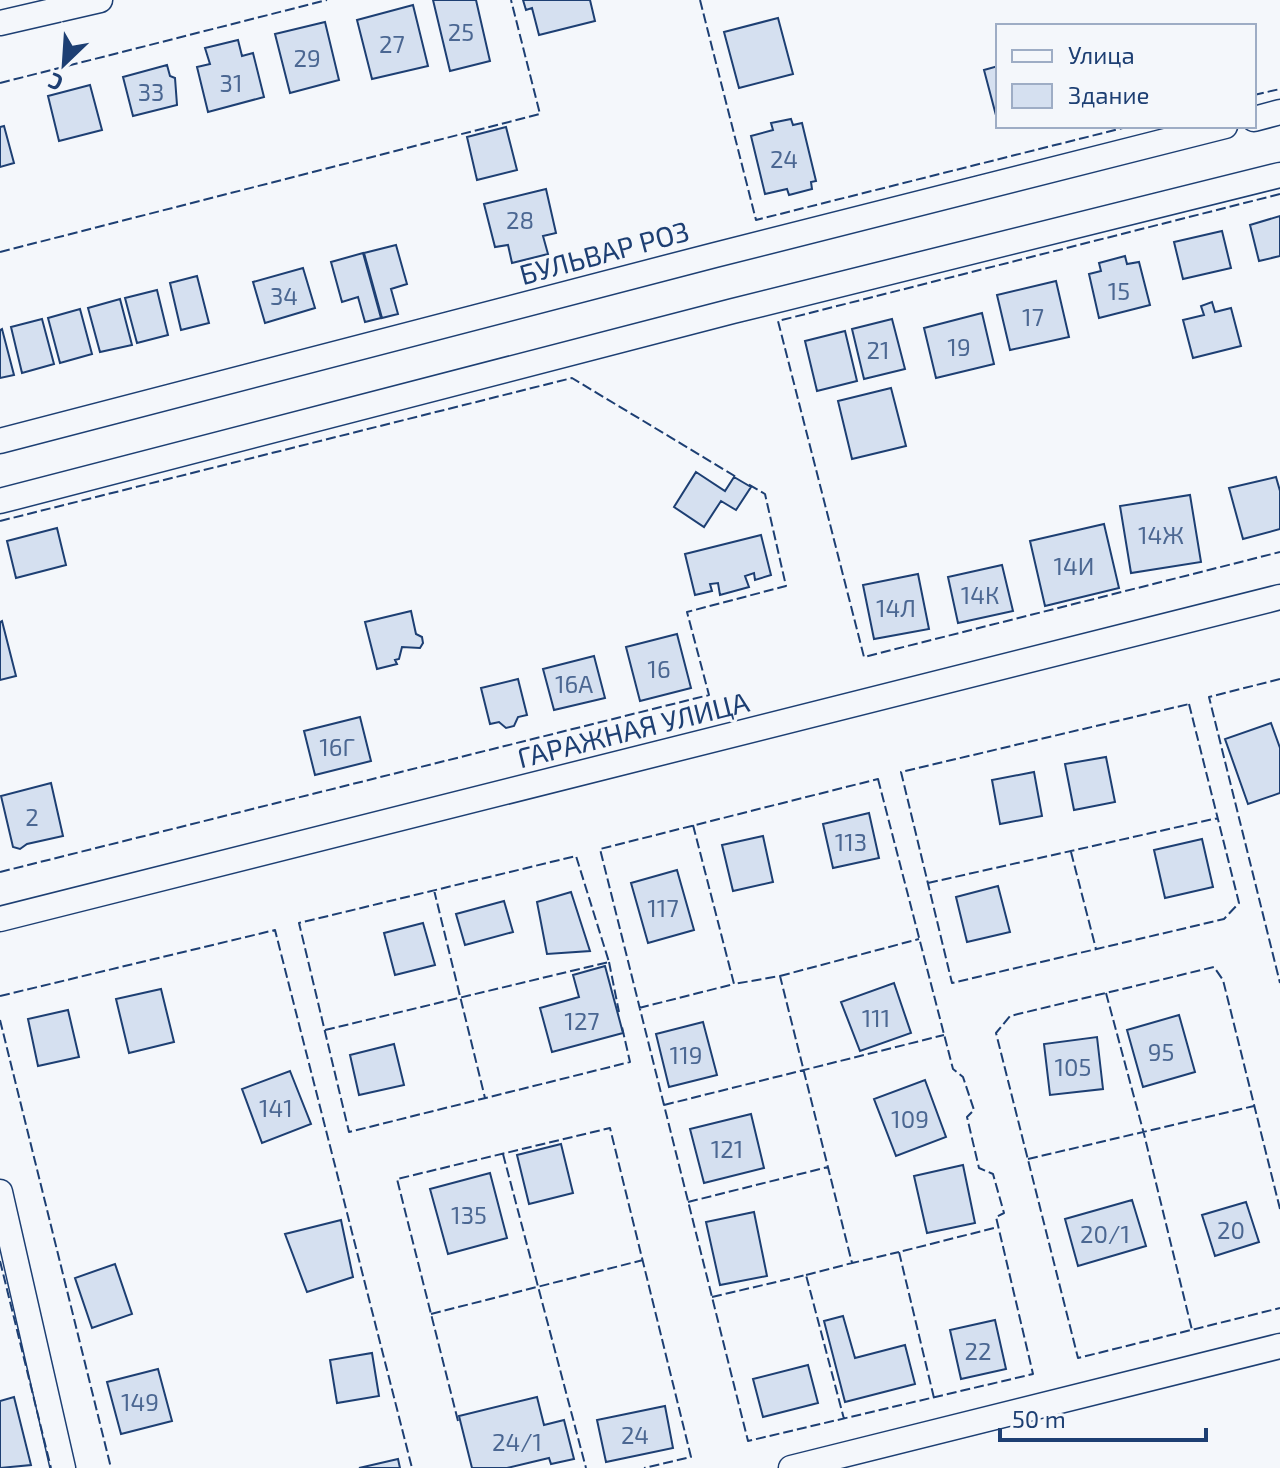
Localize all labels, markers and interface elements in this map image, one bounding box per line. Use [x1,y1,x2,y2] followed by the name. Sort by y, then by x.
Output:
[448,17,474,46] house number: 25
[24,24,104,104] north arrow
[996,24,1256,128] legend
[379,29,405,58] house number: 27
[1068,40,1135,69] text: Улица
[293,43,321,72] house number: 29
[44,68,66,98] text: С
[220,68,242,97] house number: 31
[138,77,164,106] house number: 33
[1068,80,1150,109] text: Здание
[770,144,798,173] house number: 24
[506,205,534,234] house number: 28
[516,213,692,291] street label: БУЛЬВАР РОЗ
[1108,276,1130,305] house number: 15
[270,281,298,310] house number: 34
[1022,302,1044,331] house number: 17
[947,332,971,361] house number: 19
[866,335,890,364] house number: 21
[1138,520,1184,549] house number: 14Ж
[1054,551,1094,580] house number: 14И
[961,580,999,609] house number: 14К
[876,593,916,622] house number: 14Л
[647,654,671,683] house number: 16
[555,669,593,698] house number: 16А
[514,684,753,774] street label: ГАРАЖНАЯ УЛИЦА
[319,732,355,761] house number: 16Г
[25,802,39,831] house number: 2
[835,827,867,856] house number: 113
[647,893,679,922] house number: 117
[862,1003,890,1032] house number: 111
[564,1006,600,1035] house number: 127
[1148,1037,1174,1066] house number: 95
[670,1040,702,1069] house number: 119
[1055,1052,1091,1081] house number: 105
[259,1093,293,1122] house number: 141
[891,1104,929,1133] house number: 109
[711,1134,743,1163] house number: 121
[451,1200,487,1229] house number: 135
[1217,1215,1245,1244] house number: 20
[1080,1219,1130,1248] house number: 20/1
[965,1336,991,1365] house number: 22
[121,1387,159,1416] house number: 149
[1000,1392,1206,1442] scale bar
[1012,1404,1066,1433] text: 50 m
[621,1420,649,1449] house number: 24
[492,1427,542,1456] house number: 24/1

